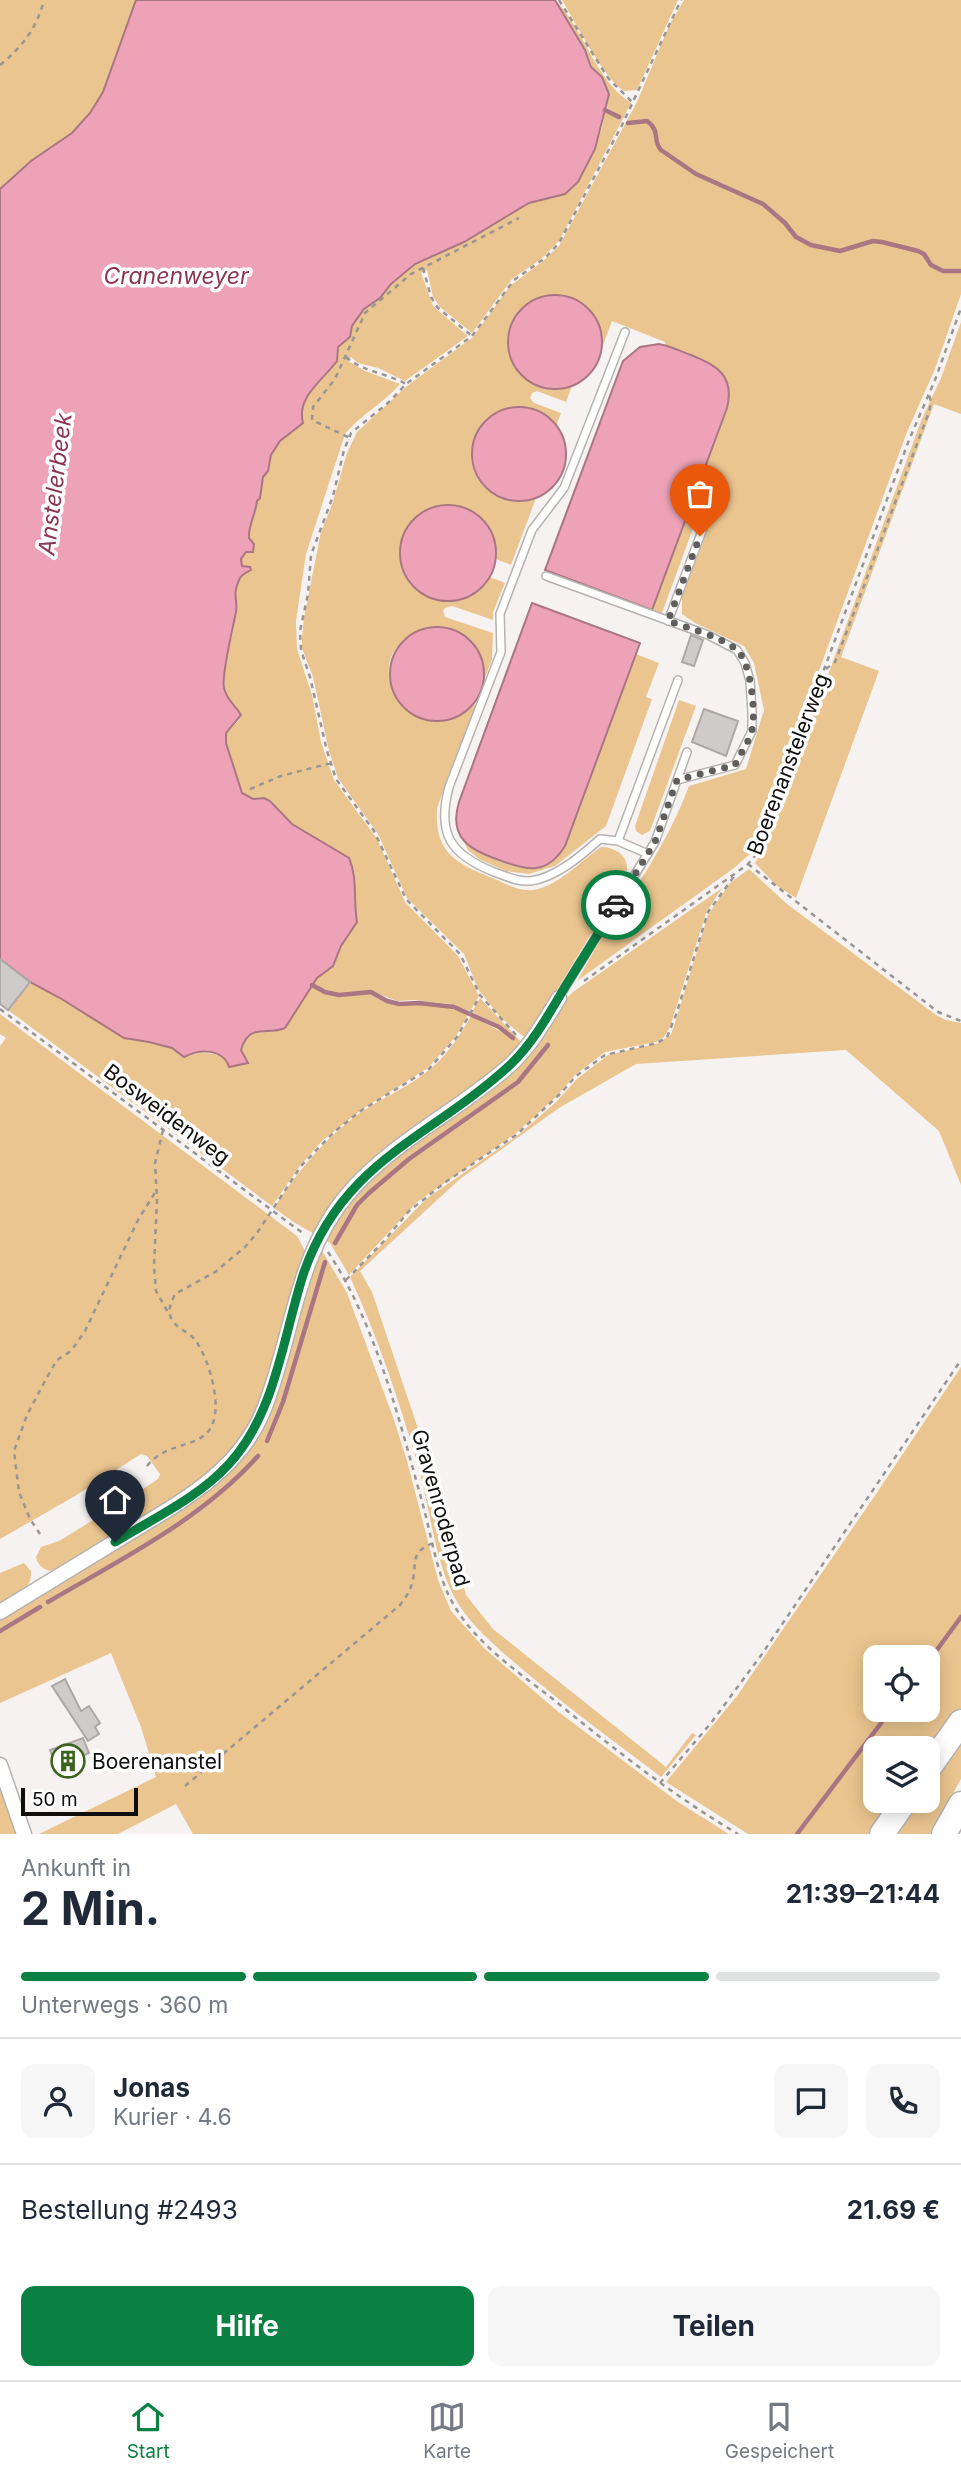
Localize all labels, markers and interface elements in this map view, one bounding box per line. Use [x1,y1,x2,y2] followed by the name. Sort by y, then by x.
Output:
[103,262,250,290] water label: Cranenweyer
[32,411,78,558] water label: Anstelerbeek
[670,464,730,536] pin
[681,475,719,513] icon: bag
[742,670,834,858] street label: Boerenanstelerweg
[581,870,651,940] courier
[597,886,635,924] icon: car
[99,1059,235,1169] street label: Bosweidenweg
[407,1427,475,1589] street label: Gravenroderpad
[85,1470,145,1542] pin
[96,1481,134,1519] icon: home
[863,1645,940,1813] map controls
[863,1645,940,1722] button: locate
[863,1736,940,1813] button: layers
[49,1742,87,1780] building icon: Boerenanstel
[92,1749,222,1774] place label: Boerenanstel
[21,1785,138,1817] scale bar
[32,1788,78,1811] text: 50 m
[21,1854,131,1882] text: Ankunft in
[786,1878,940,1909] text: 21:39–21:44
[21,1880,160,1936] text: 2 Min.
[21,1991,228,2019] text: Unterwegs · 360 m
[21,2064,95,2138] button: person
[774,2064,848,2138] button: chat
[866,2064,940,2138] button: phone
[113,2072,190,2103] text: Jonas
[113,2103,232,2131] text: Kurier · 4.6
[21,2194,238,2225] text: Bestellung #2493
[847,2194,940,2225] text: 21.69 €
[21,2286,474,2366] button: Hilfe
[488,2286,940,2366] button: Teilen
[127,2398,170,2463] tab: Start
[423,2398,471,2463] tab: Karte
[725,2398,834,2463] tab: Gespeichert

